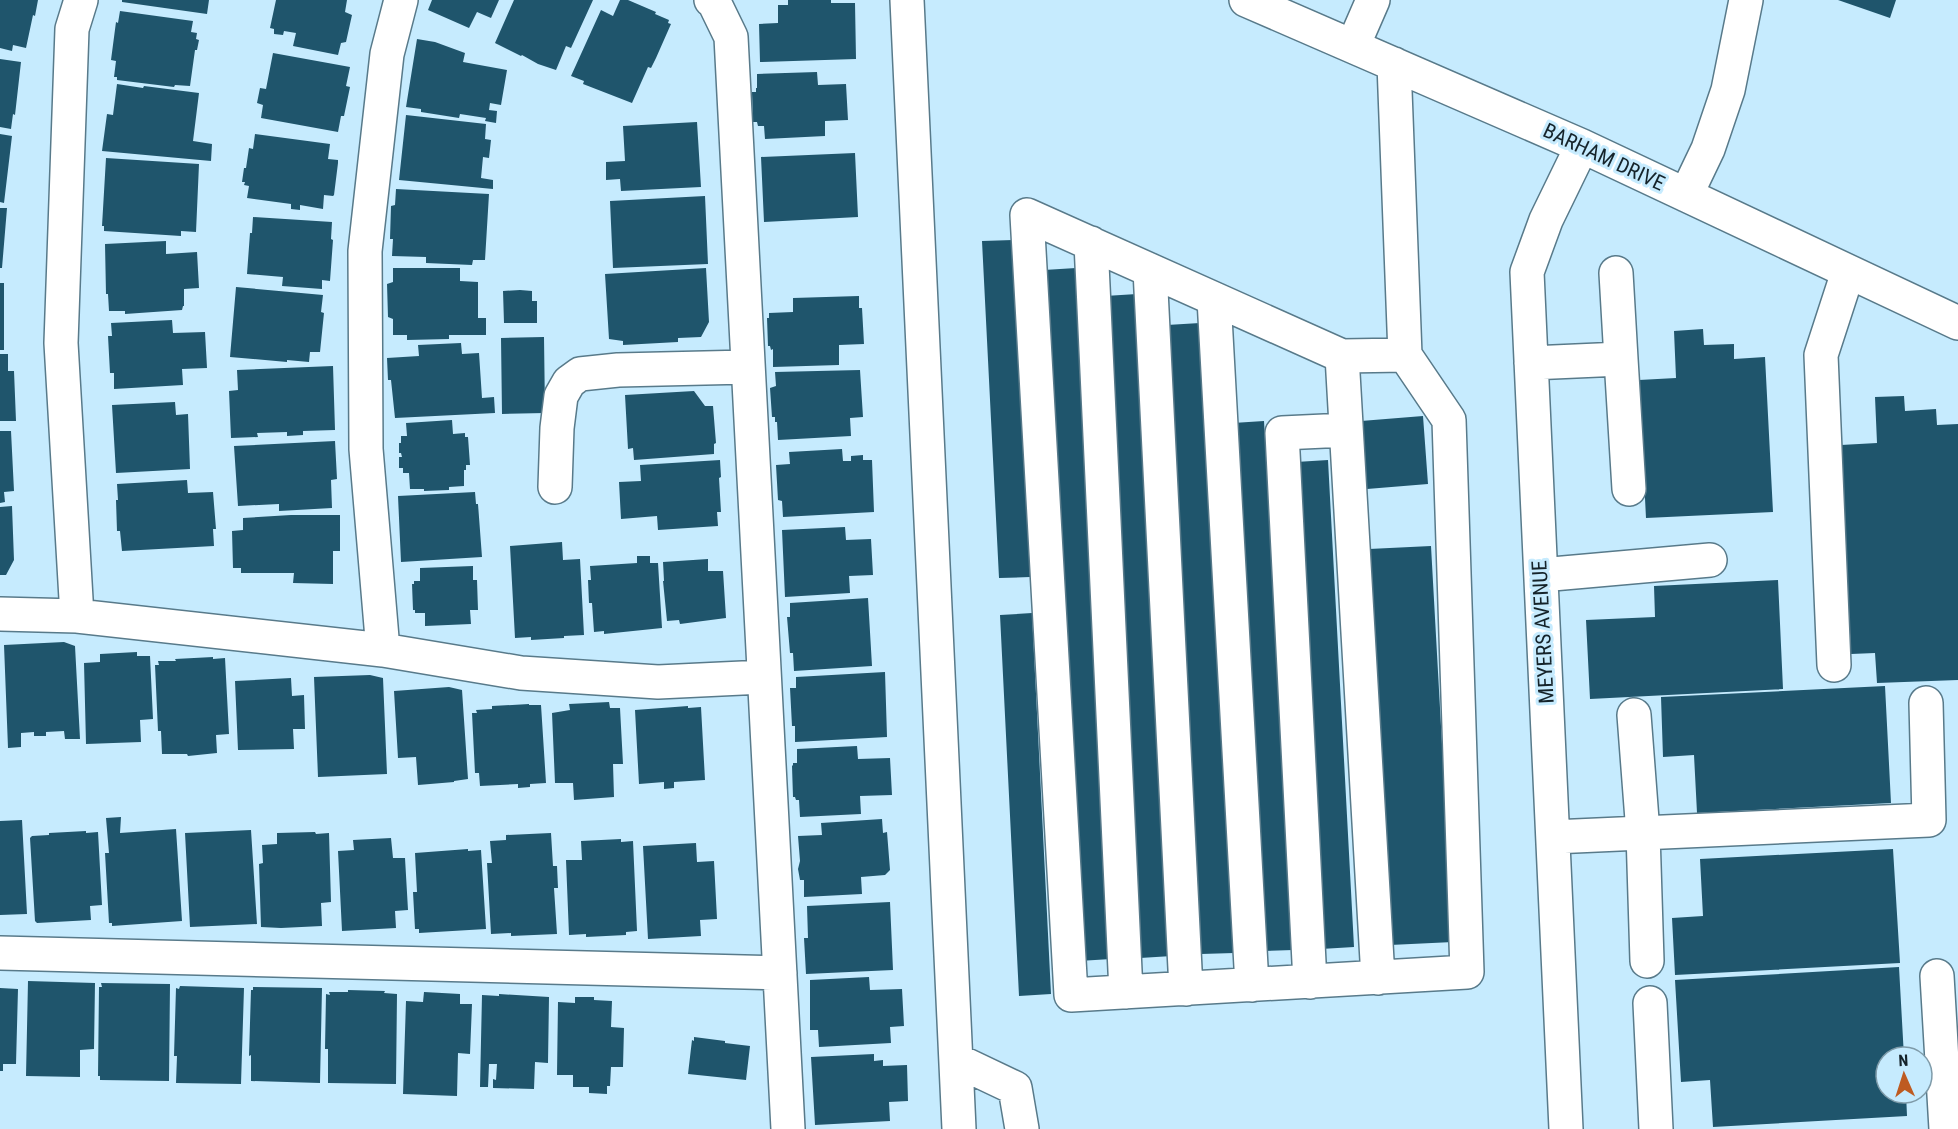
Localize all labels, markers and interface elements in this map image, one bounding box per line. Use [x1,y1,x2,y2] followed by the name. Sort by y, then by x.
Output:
[1539,118,1669,196] street label: BARHAM DRIVE
[1527,560,1559,704] street label: MEYERS AVENUE
[1874,1045,1934,1105] north arrow
[1898,1051,1909,1070] text: N

